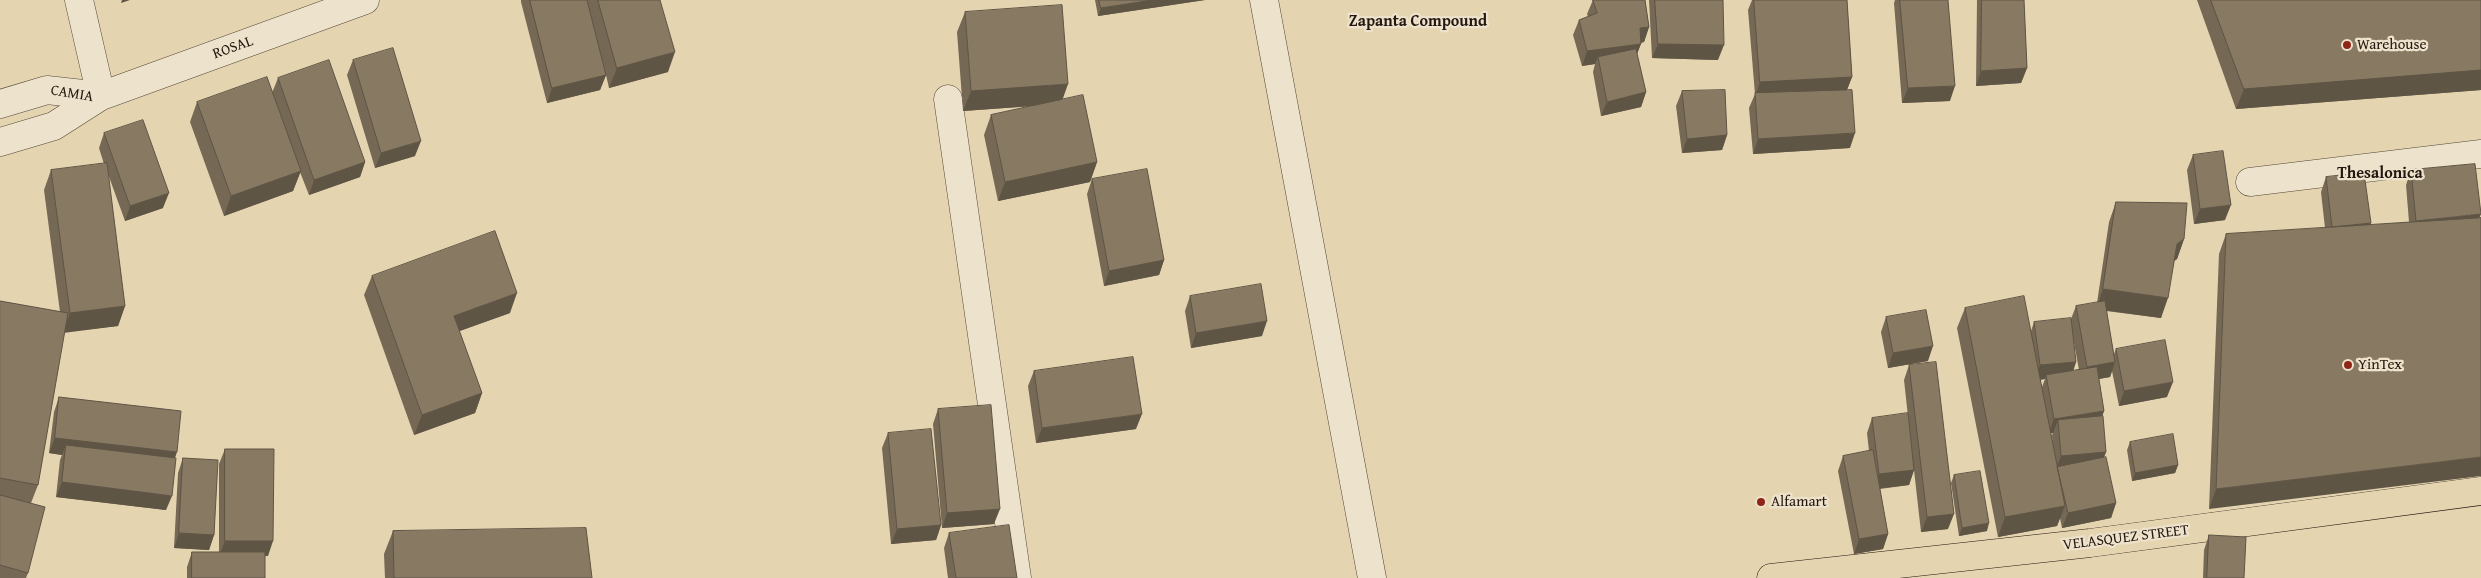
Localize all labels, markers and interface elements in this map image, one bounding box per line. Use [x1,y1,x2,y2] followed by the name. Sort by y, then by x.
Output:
[1349,12,1487,32] district label: Zapanta Compound
[210,32,256,64] street label: ROSAL
[2357,36,2426,54] place label: Warehouse
[2341,39,2353,51] marker: Warehouse
[49,82,95,106] street label: CAMIA
[2337,164,2423,184] district label: Thesalonica
[2358,356,2402,374] place label: YinTex
[2342,359,2354,371] marker: YinTex
[1771,493,1827,511] place label: Alfamart
[1755,496,1767,508] marker: Alfamart
[2062,521,2190,555] street label: VELASQUEZ STREET

